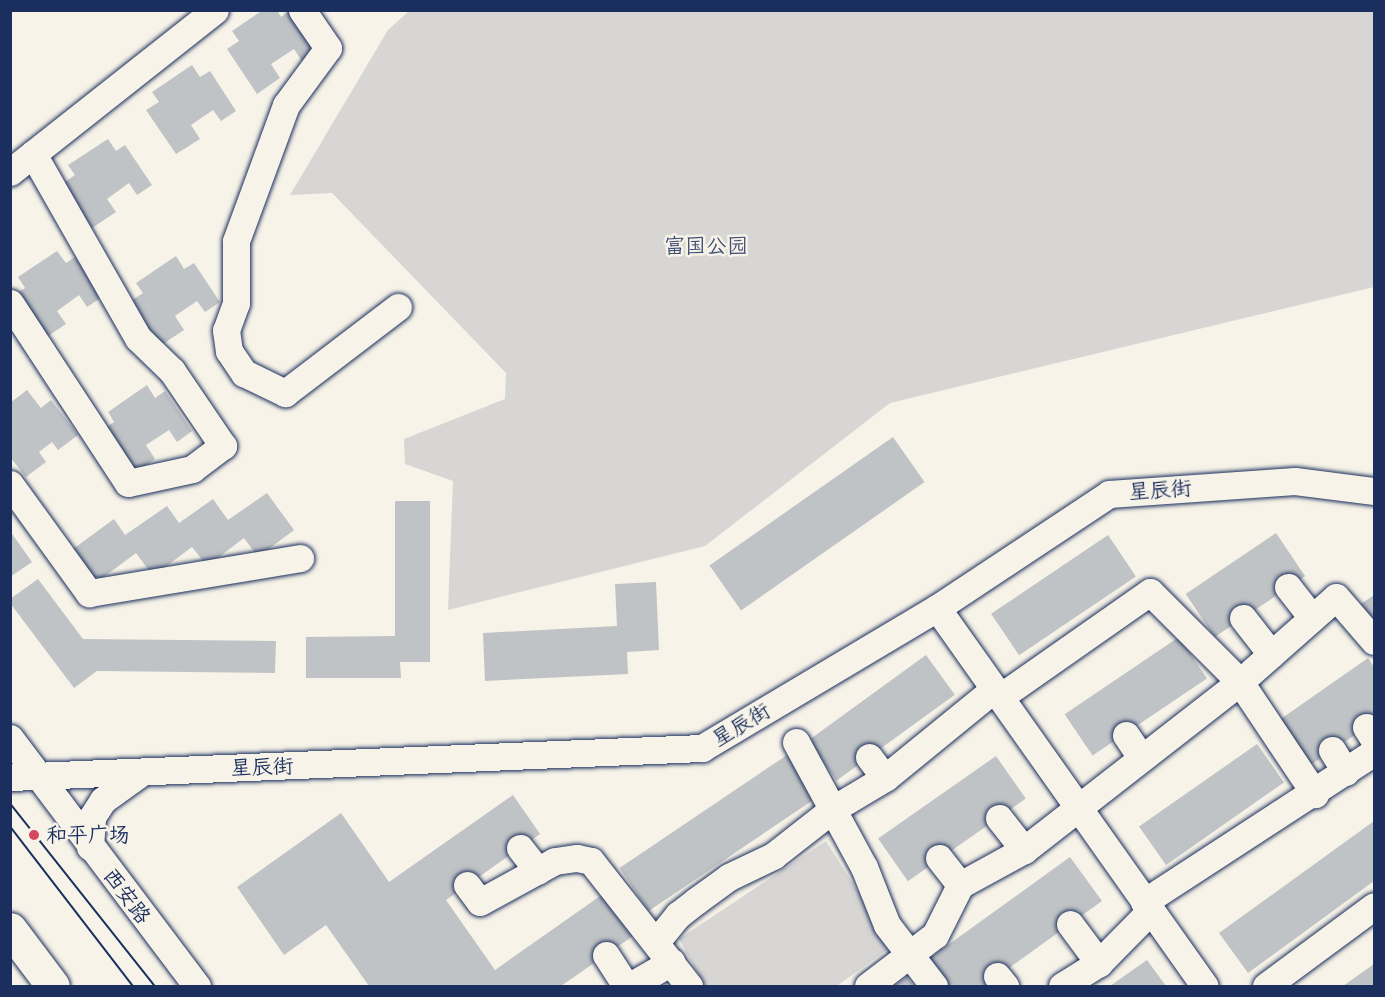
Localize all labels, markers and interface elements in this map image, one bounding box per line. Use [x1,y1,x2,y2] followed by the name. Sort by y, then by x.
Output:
[664,233,748,259] park label: 富国公园
[1128,475,1192,505] street label: 星辰街
[708,698,774,752] street label: 星辰街
[230,753,294,781] street label: 星辰街
[46,822,130,848] place label: 和平广场
[27,828,41,842] marker: 和平广场
[98,863,156,929] street label: 西安路

